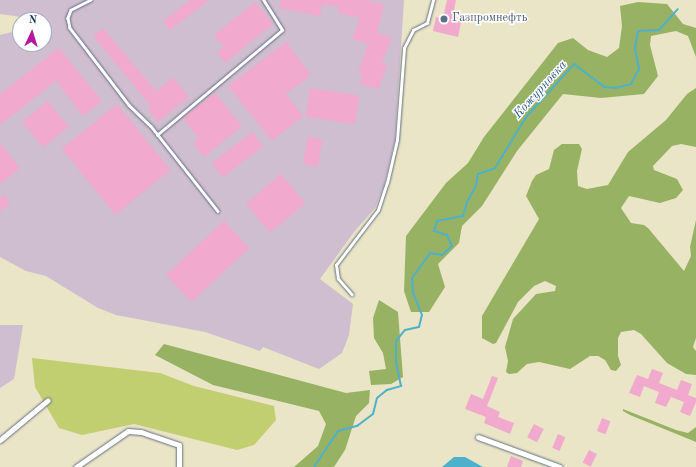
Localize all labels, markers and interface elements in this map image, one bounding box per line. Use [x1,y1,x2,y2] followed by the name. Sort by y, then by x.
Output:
[12,12,52,52] north arrow
[452,12,527,26] place label: Газпромнефть
[439,14,449,24] marker: Газпромнефть
[28,15,37,26] text: N
[511,58,571,122] water label: Кожурновка

